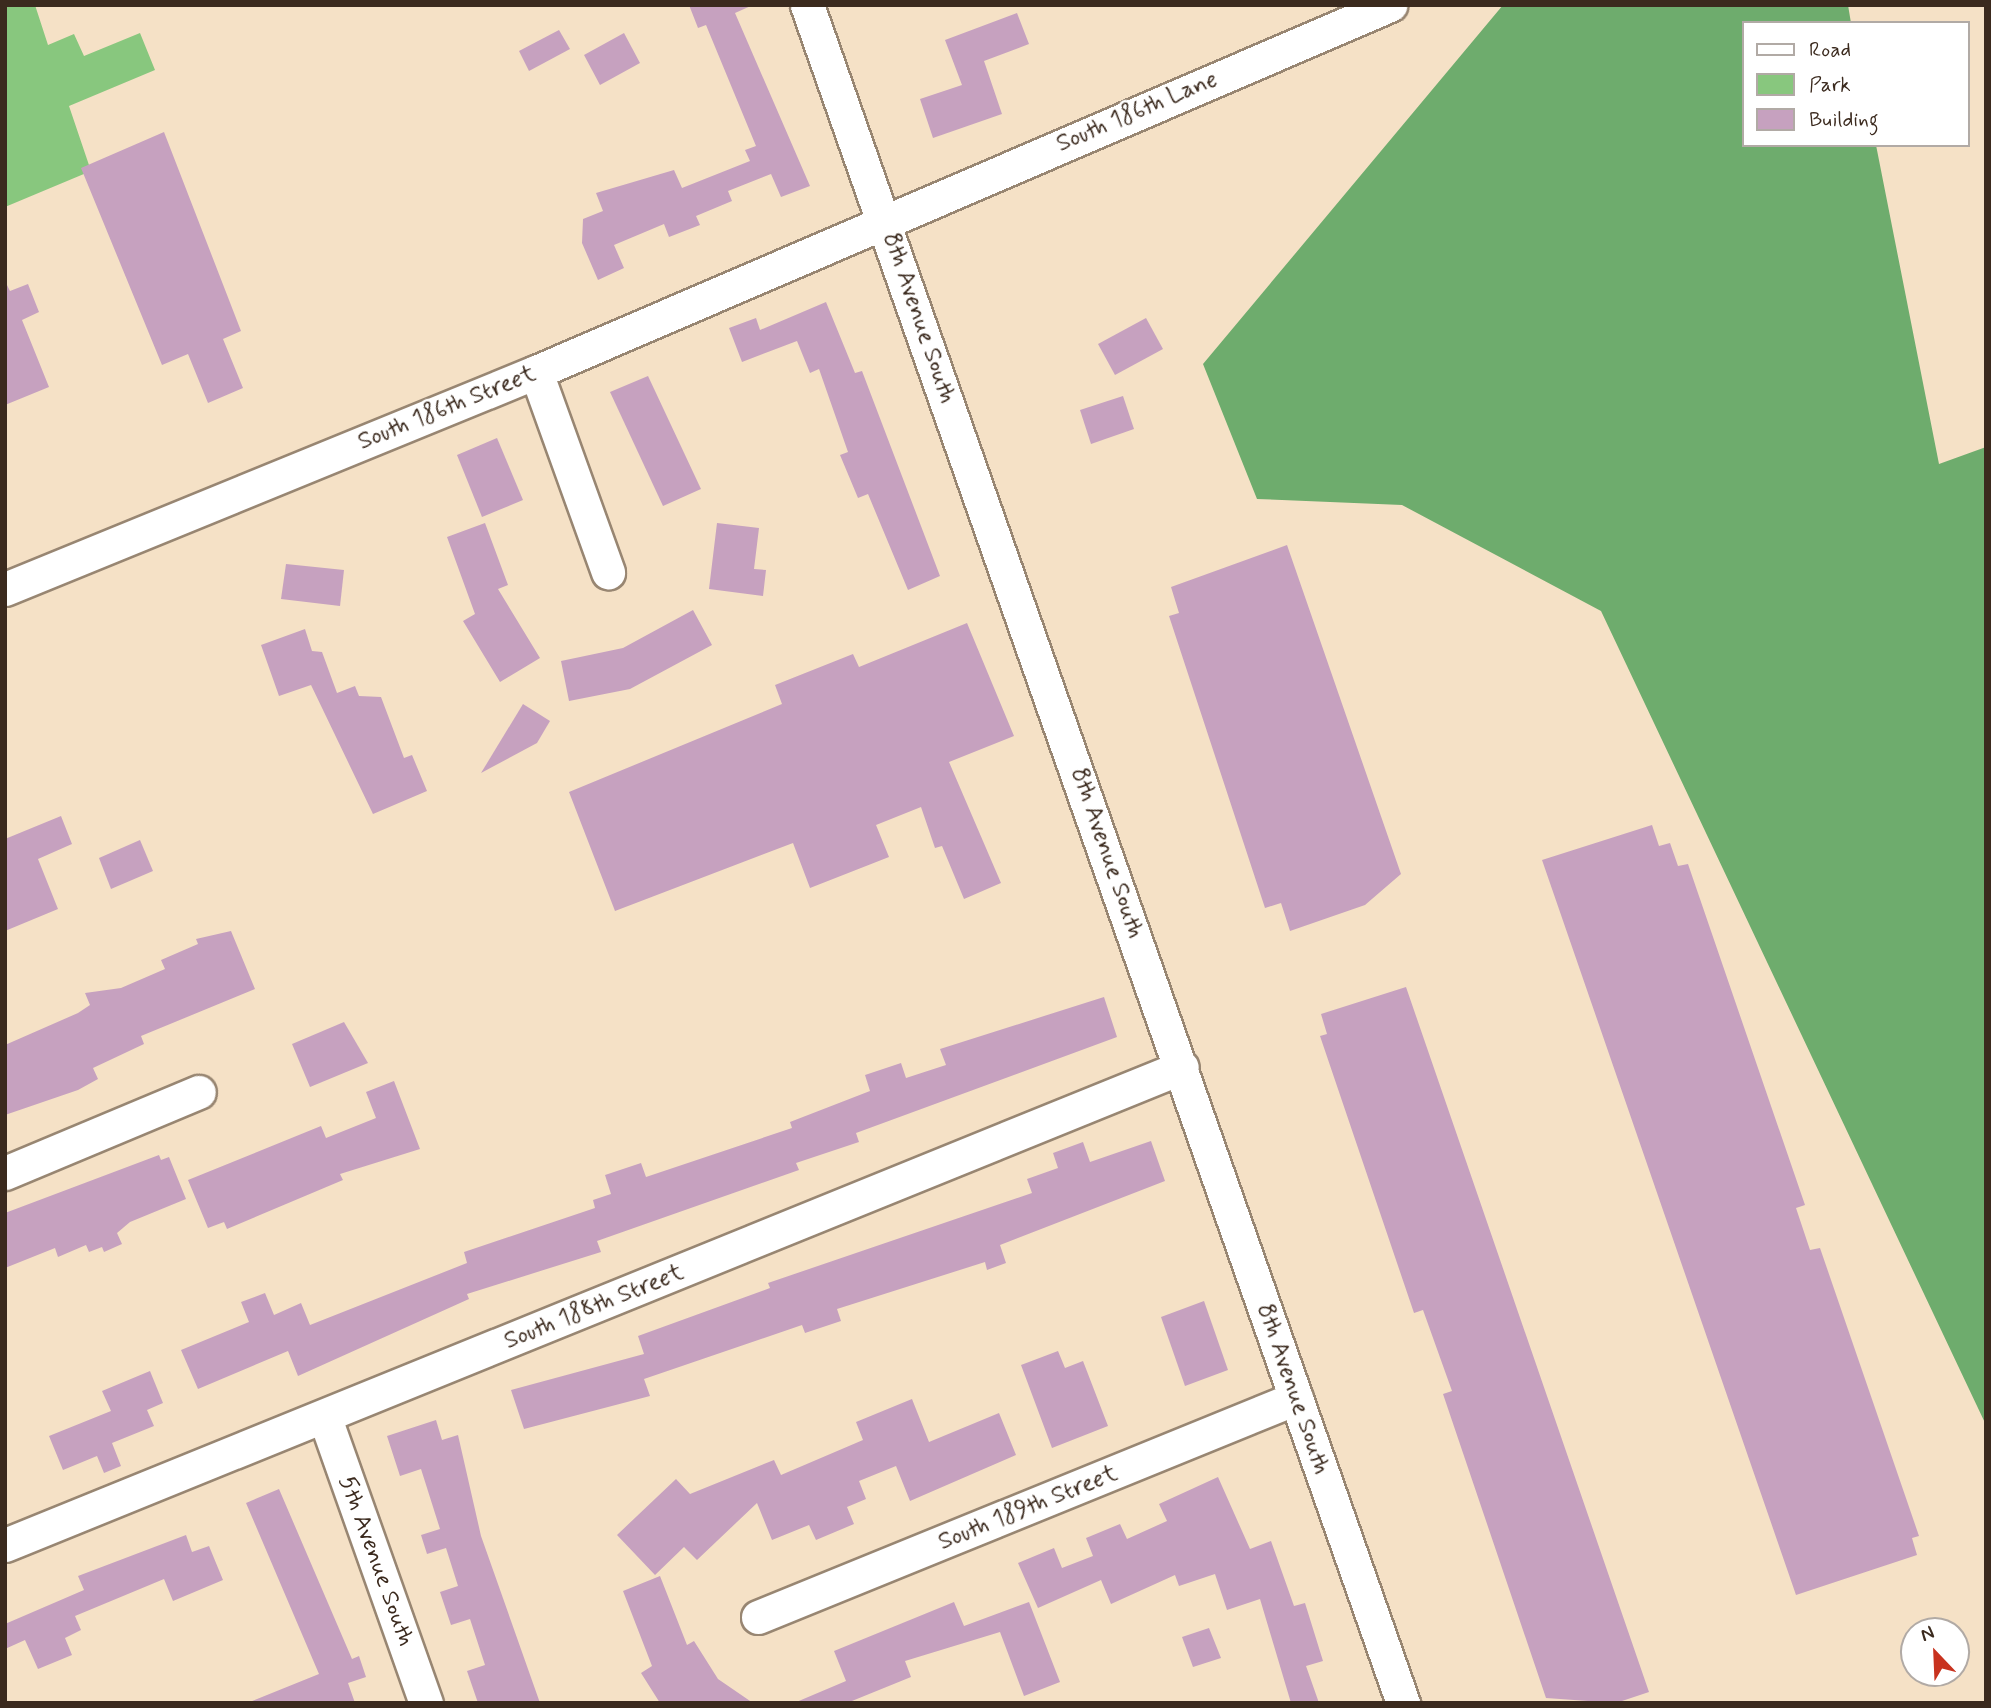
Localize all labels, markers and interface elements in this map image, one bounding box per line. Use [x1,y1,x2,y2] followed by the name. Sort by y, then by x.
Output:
[1742,21,1970,147] legend
[1809,36,1851,64] text: Road
[1052,65,1222,159] street label: South 186th Lane
[1809,71,1851,99] text: Park
[1809,106,1879,134] text: Building
[877,231,961,405] street label: 8th Avenue South
[354,359,540,457] street label: South 186th Street
[1065,766,1149,940] street label: 8th Avenue South
[500,1258,688,1356] street label: South 188th Street
[1251,1302,1335,1476] street label: 8th Avenue South
[934,1459,1122,1557] street label: South 189th Street
[333,1474,419,1648] street label: 5th Avenue South
[1900,1617,1970,1687] north arrow
[1917,1620,1938,1648] text: N

